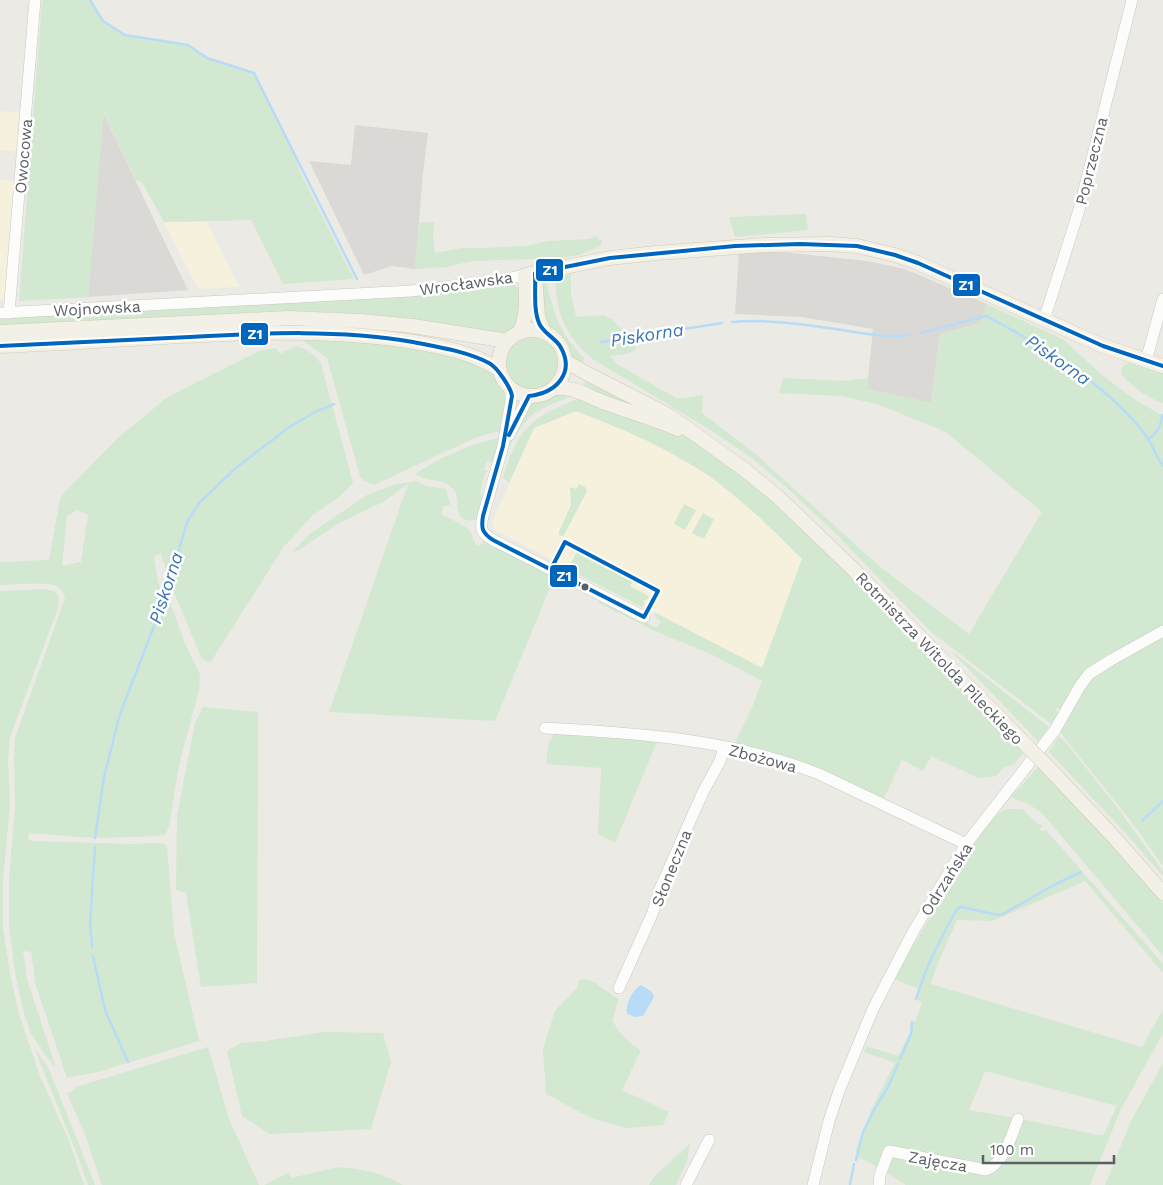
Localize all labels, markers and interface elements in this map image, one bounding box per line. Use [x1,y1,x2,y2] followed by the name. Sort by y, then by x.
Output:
[1071,115,1112,207] street label: Poprzeczna
[11,118,36,194] street label: Owocowa
[535,258,564,282] line badge: Z1
[543,262,557,278] text: Z1
[418,268,514,299] street label: Wrocławska
[952,273,981,297] line badge: Z1
[959,277,973,293] text: Z1
[53,297,141,320] street label: Wojnowska
[609,318,685,351] water label: Piskorna
[240,322,269,346] line badge: Z1
[248,326,262,342] text: Z1
[1022,330,1095,389] water label: Piskorna
[144,550,187,626] water label: Piskorna
[549,564,578,588] line badge: Z1
[557,568,571,584] text: Z1
[852,568,1027,749] street label: Rotmistrza Witolda Pileckiego
[580,582,590,592] unlabelled marker
[727,740,799,777] street label: Zbożowa
[647,827,696,909] street label: Słoneczna
[917,839,976,919] street label: Odrzańska
[983,1132,1114,1164] scale bar
[990,1141,1034,1159] text: 100 m
[907,1147,969,1176] street label: Zajęcza

